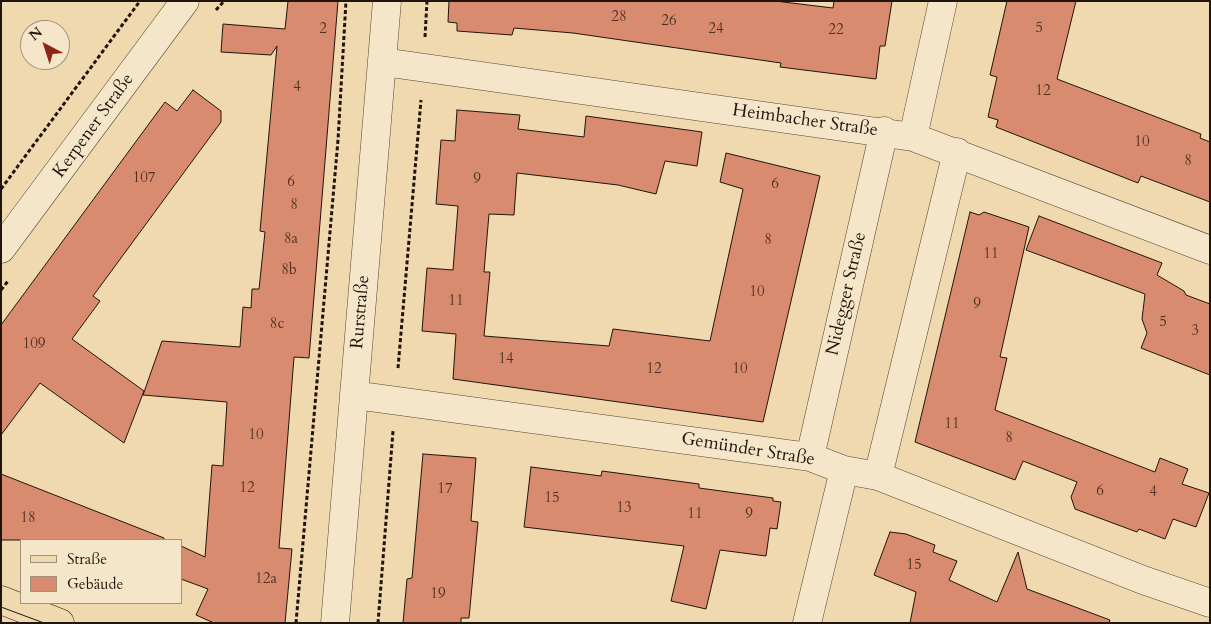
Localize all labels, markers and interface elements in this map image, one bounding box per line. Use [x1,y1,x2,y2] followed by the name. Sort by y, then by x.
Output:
[611,9,627,27] house number: 28
[661,13,677,31] house number: 26
[20,20,70,70] north arrow
[1035,20,1043,38] house number: 5
[319,21,327,39] house number: 2
[708,21,724,39] house number: 24
[828,22,844,40] house number: 22
[25,23,46,45] text: N
[49,70,139,182] street label: Kerpener Straße
[293,79,301,97] house number: 4
[1035,83,1051,101] house number: 12
[731,100,879,142] street label: Heimbacher Straße
[1134,134,1150,152] house number: 10
[1184,153,1192,171] house number: 8
[132,170,156,188] house number: 107
[473,171,481,189] house number: 9
[287,174,295,192] house number: 6
[771,176,779,194] house number: 6
[290,197,298,215] house number: 8
[822,230,872,358] street label: Nidegger Straße
[284,231,298,249] house number: 8a
[764,232,772,250] house number: 8
[983,246,999,264] house number: 11
[281,262,297,280] house number: 8b
[347,274,375,350] street label: Rurstraße
[749,284,765,302] house number: 10
[448,293,464,311] house number: 11
[973,296,981,314] house number: 9
[1159,314,1167,332] house number: 5
[270,316,284,334] house number: 8c
[1191,323,1199,341] house number: 3
[22,336,46,354] house number: 109
[498,351,514,369] house number: 14
[646,361,662,379] house number: 12
[732,361,748,379] house number: 10
[944,416,960,434] house number: 11
[248,427,264,445] house number: 10
[680,429,816,471] street label: Gemünder Straße
[1005,430,1013,448] house number: 8
[239,480,255,498] house number: 12
[437,481,453,499] house number: 17
[1096,483,1104,501] house number: 6
[1149,484,1157,502] house number: 4
[544,490,560,508] house number: 15
[616,500,632,518] house number: 13
[687,506,703,524] house number: 11
[745,506,753,524] house number: 9
[20,510,36,528] house number: 18
[20,539,182,604] legend
[67,549,107,569] text: Straße
[906,557,922,575] house number: 15
[255,571,277,589] house number: 12a
[67,574,123,594] text: Gebäude
[430,586,446,604] house number: 19

